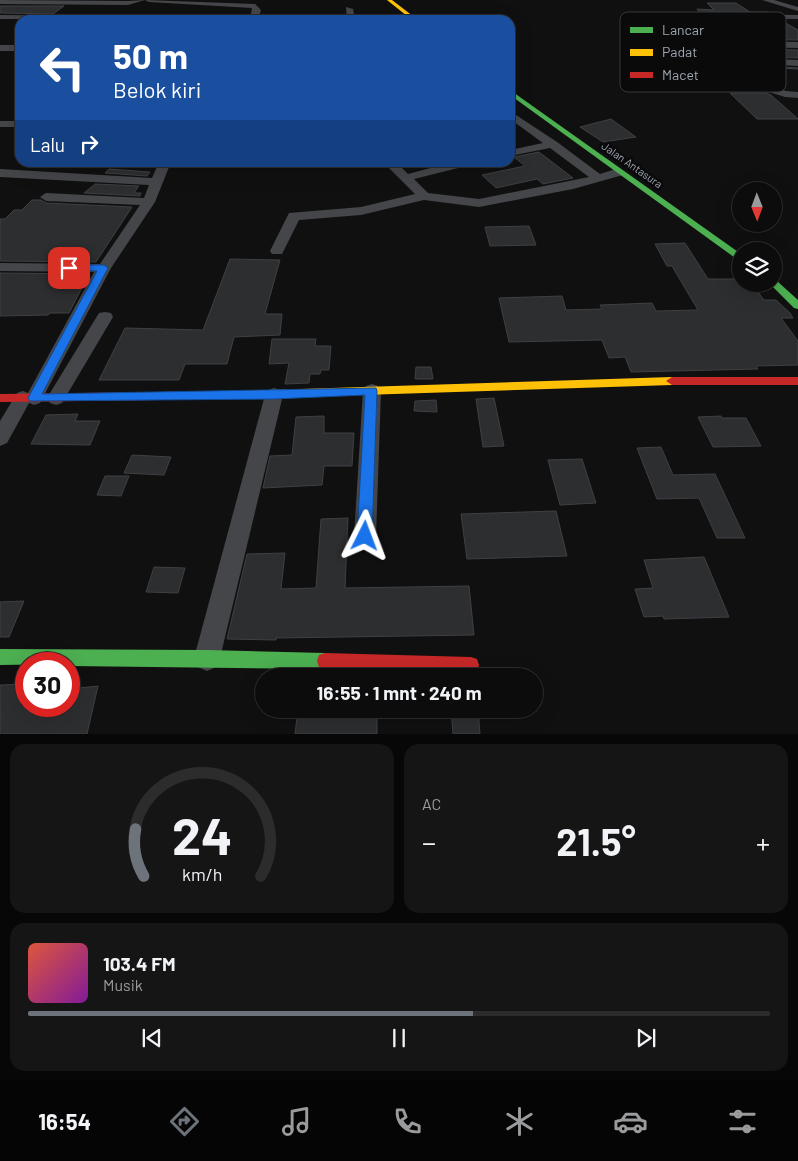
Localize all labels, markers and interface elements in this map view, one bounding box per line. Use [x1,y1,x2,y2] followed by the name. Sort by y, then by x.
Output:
[620,12,786,92] legend
[662,21,704,38] text: Lancar
[113,34,188,76] text: 50 m
[30,35,95,100] icon: left
[662,43,697,60] text: Padat
[662,66,699,83] text: Macet
[113,76,201,102] text: Belok kiri
[75,130,103,158] icon: right
[30,133,65,156] text: Lalu
[599,139,665,190] street label: Jalan Antasura
[732,182,782,232] north arrow
[732,182,782,292] map controls
[732,242,782,292] button: layers
[48,247,90,289] pin
[55,254,83,282] icon: arrive
[338,509,390,561] position arrow
[15,652,80,717] speed limit sign: 30
[316,681,482,704] text: 16:55 · 1 mnt · 240 m
[422,794,441,813] text: AC
[172,803,232,865] text: 24
[556,818,636,864] text: 21.5°
[422,825,436,859] text: −
[756,825,770,859] text: +
[182,863,222,885] text: km/h
[103,952,175,975] text: 103.4 FM
[103,975,143,994] text: Musik
[138,1024,166,1052] icon: previous
[385,1024,413,1052] icon: pause
[632,1024,660,1052] icon: next
[167,1104,202,1139] icon: directions
[279,1104,314,1139] icon: music
[390,1104,425,1139] icon: phone
[502,1104,537,1139] icon: climate
[613,1104,648,1139] icon: car
[725,1104,760,1139] icon: filters
[38,1108,91,1134] text: 16:54

